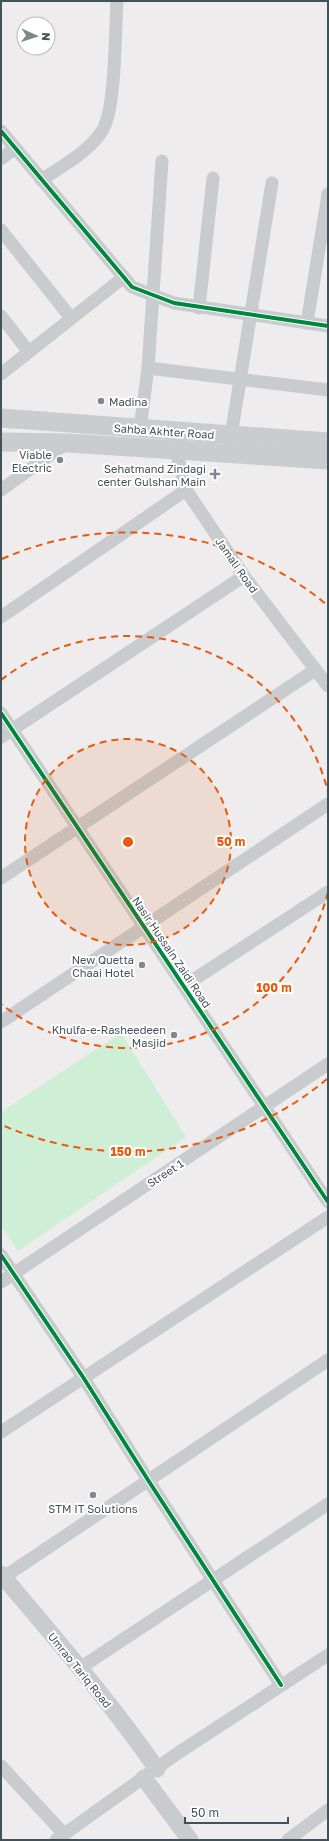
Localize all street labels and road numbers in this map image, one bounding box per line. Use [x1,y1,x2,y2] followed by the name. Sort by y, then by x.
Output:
[113,421,215,441] street label: Sahba Akhter Road
[213,535,261,595] street label: Jamali Road
[130,894,214,1010] street label: Nasir Hussain Zaidi Road
[144,1156,186,1190] street label: Street 1
[46,1630,114,1710] street label: Umrao Tariq Road

